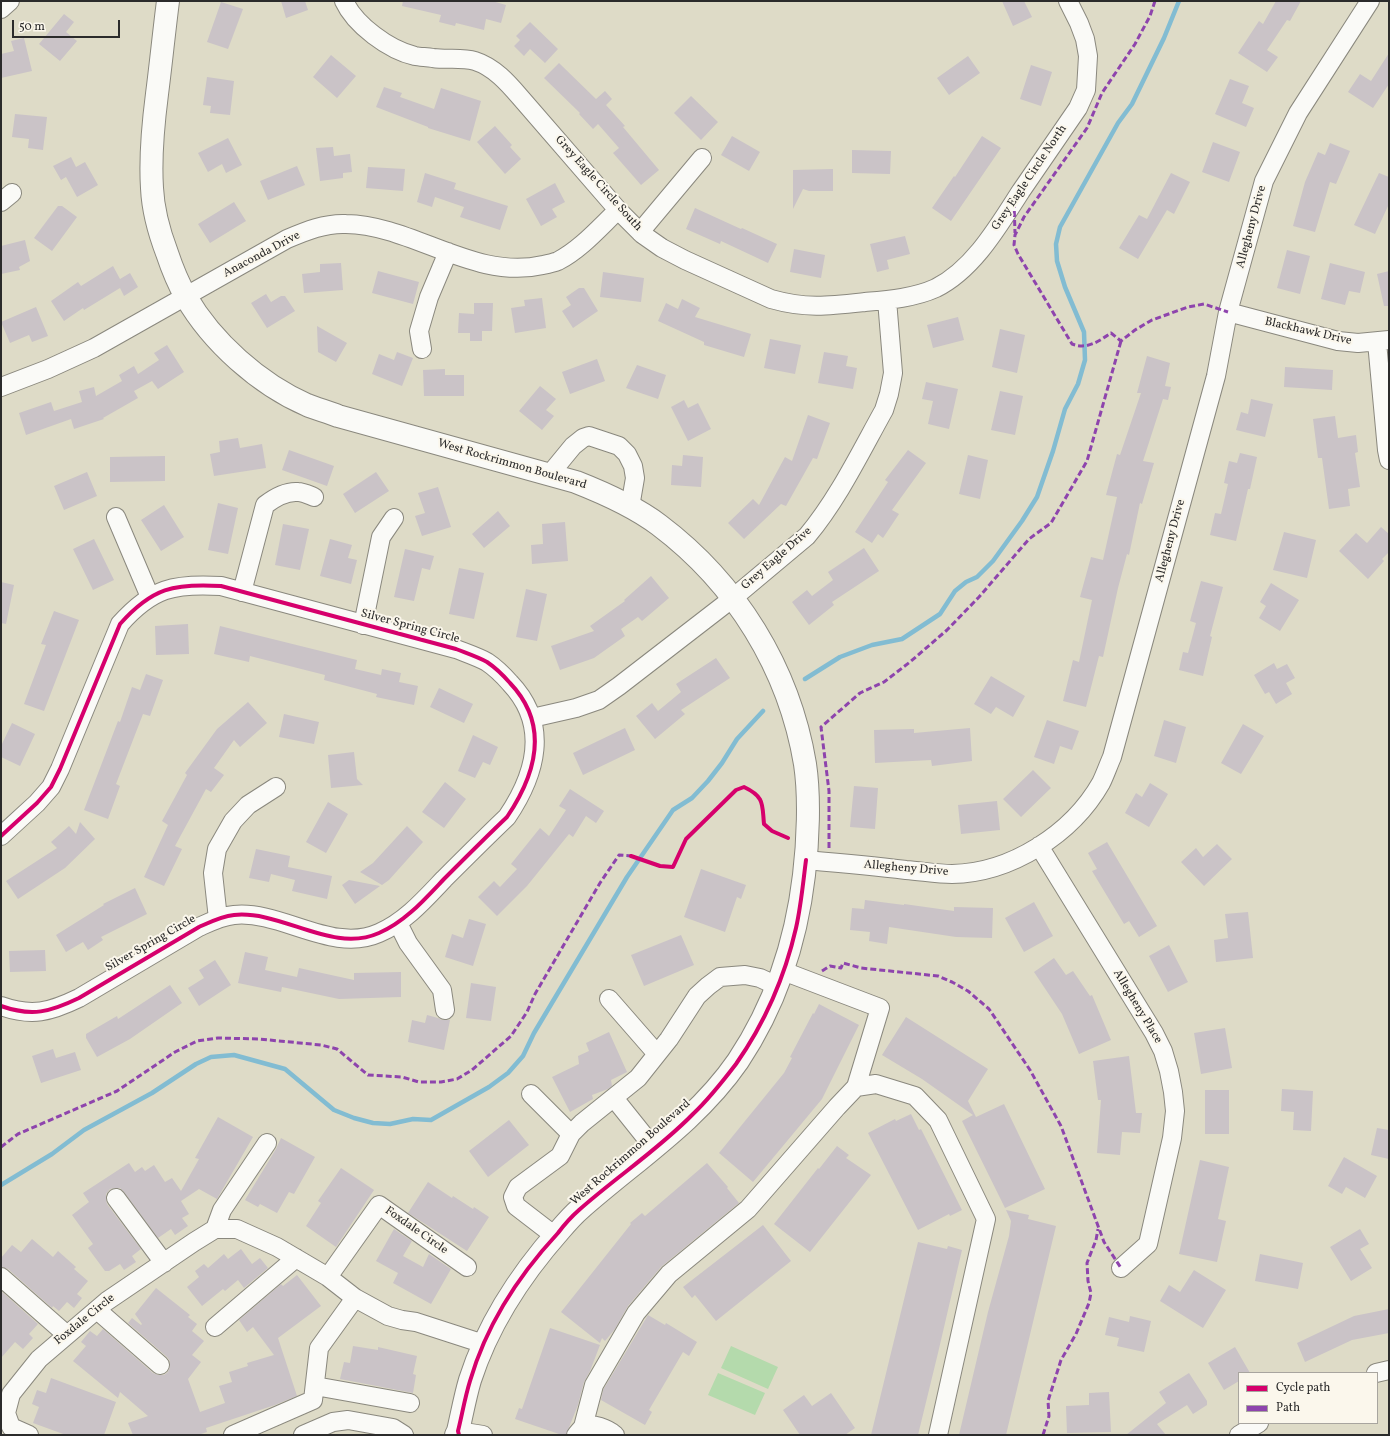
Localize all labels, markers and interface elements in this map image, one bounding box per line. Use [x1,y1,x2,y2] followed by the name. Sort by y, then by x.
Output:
[14,12,122,38] scale bar
[19,19,45,35] text: 50 m
[989,123,1071,233] street label: Grey Eagle Circle North
[551,133,645,235] street label: Grey Eagle Circle South
[1234,184,1270,270] street label: Allegheny Drive
[221,229,303,281] street label: Anaconda Drive
[1263,315,1353,349] street label: Blackhawk Drive
[436,437,588,493] street label: West Rockrimmon Boulevard
[1153,498,1189,584] street label: Allegheny Drive
[739,525,815,593] street label: Grey Eagle Drive
[359,607,461,647] street label: Silver Spring Circle
[863,858,949,880] street label: Allegheny Drive
[103,912,199,976] street label: Silver Spring Circle
[1109,968,1165,1046] street label: Allegheny Place
[568,1097,694,1209] street label: West Rockrimmon Boulevard
[382,1204,450,1258] street label: Foxdale Circle
[52,1291,118,1349] street label: Foxdale Circle
[1238,1372,1378,1424] legend
[1276,1380,1331,1396] text: Cycle path
[1276,1400,1300,1416] text: Path

